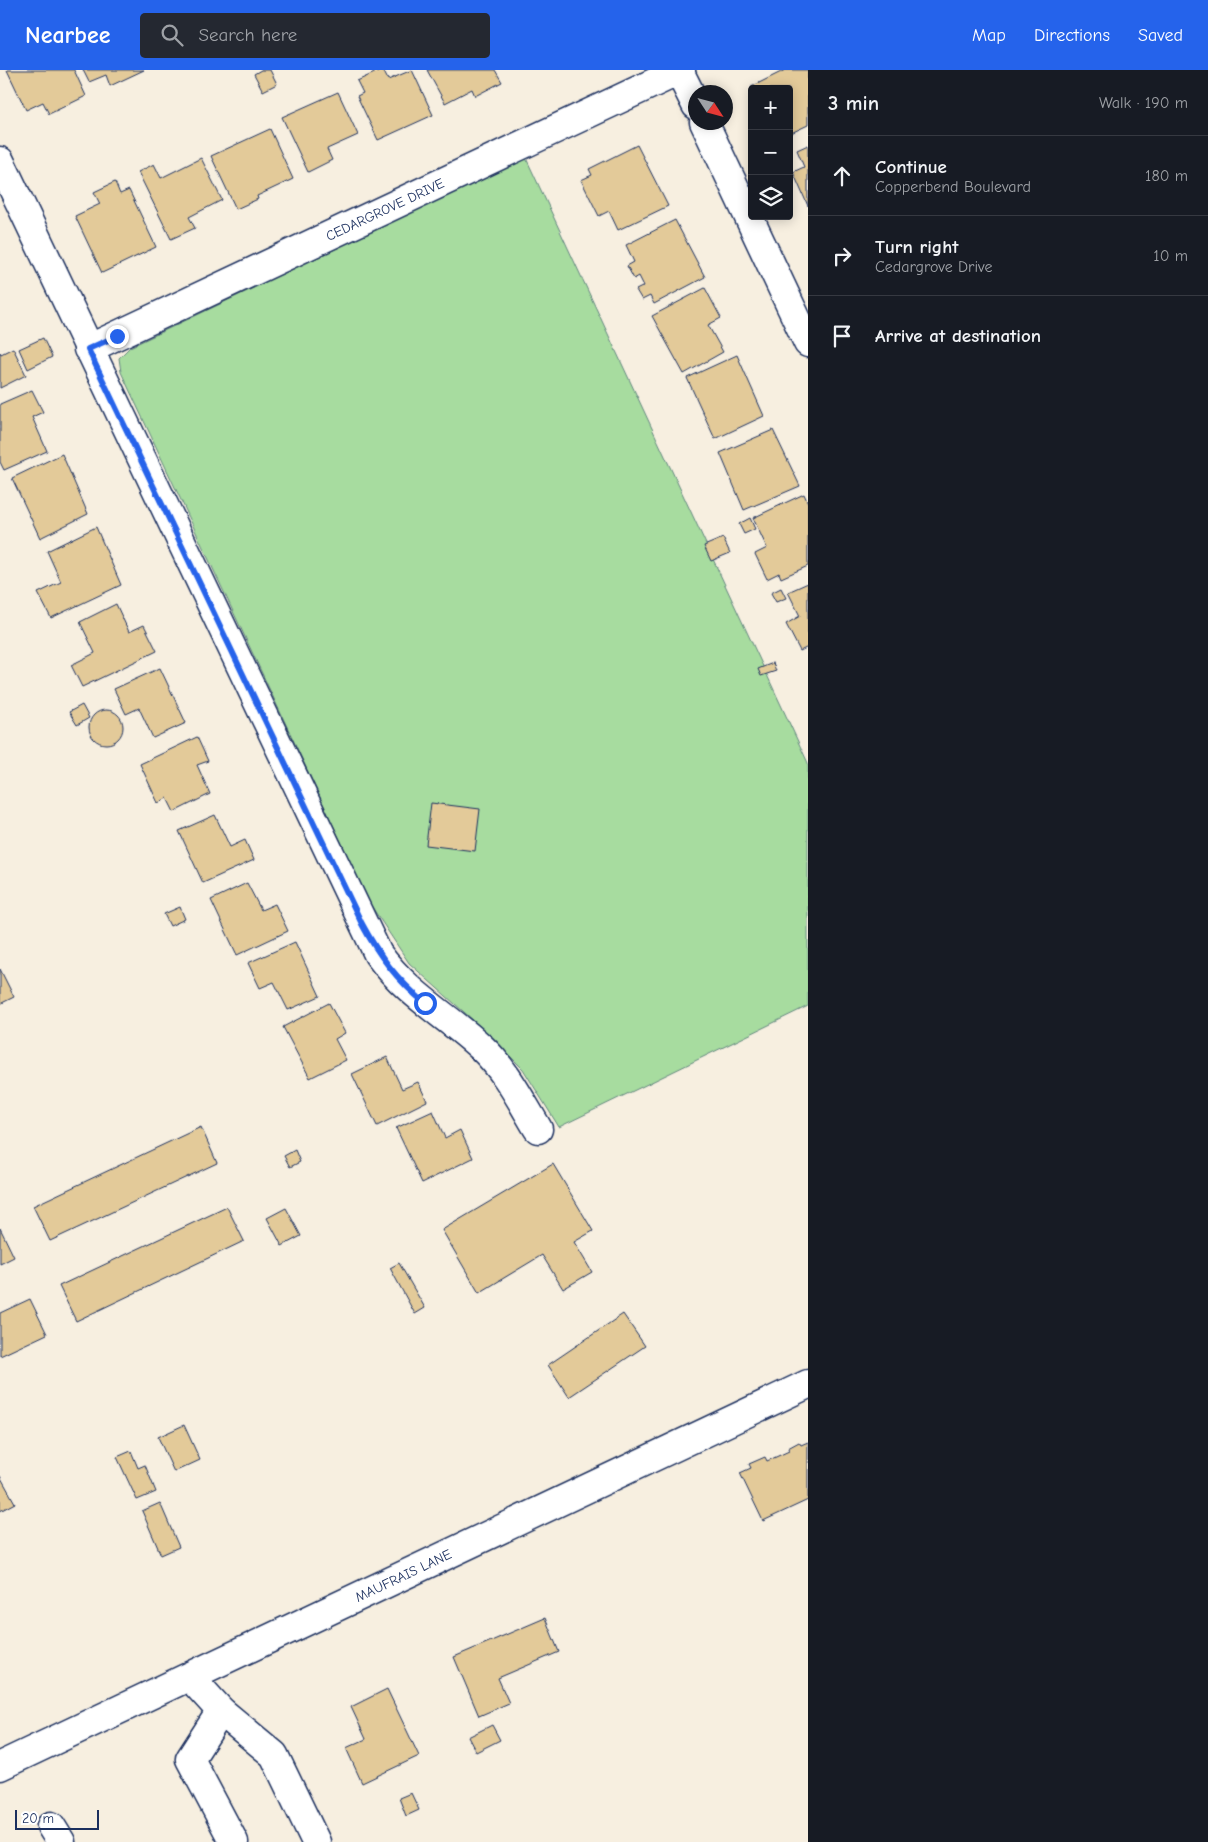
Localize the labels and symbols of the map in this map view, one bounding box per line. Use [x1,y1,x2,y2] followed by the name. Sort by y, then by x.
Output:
[688,85,733,130] north arrow
[323,174,447,244] street label: CEDARGROVE DRIVE
[106,325,129,348] route end
[414,992,437,1015] route start
[352,1545,454,1605] street label: MAUFRAIS LANE
[15,1807,99,1830] scale bar

